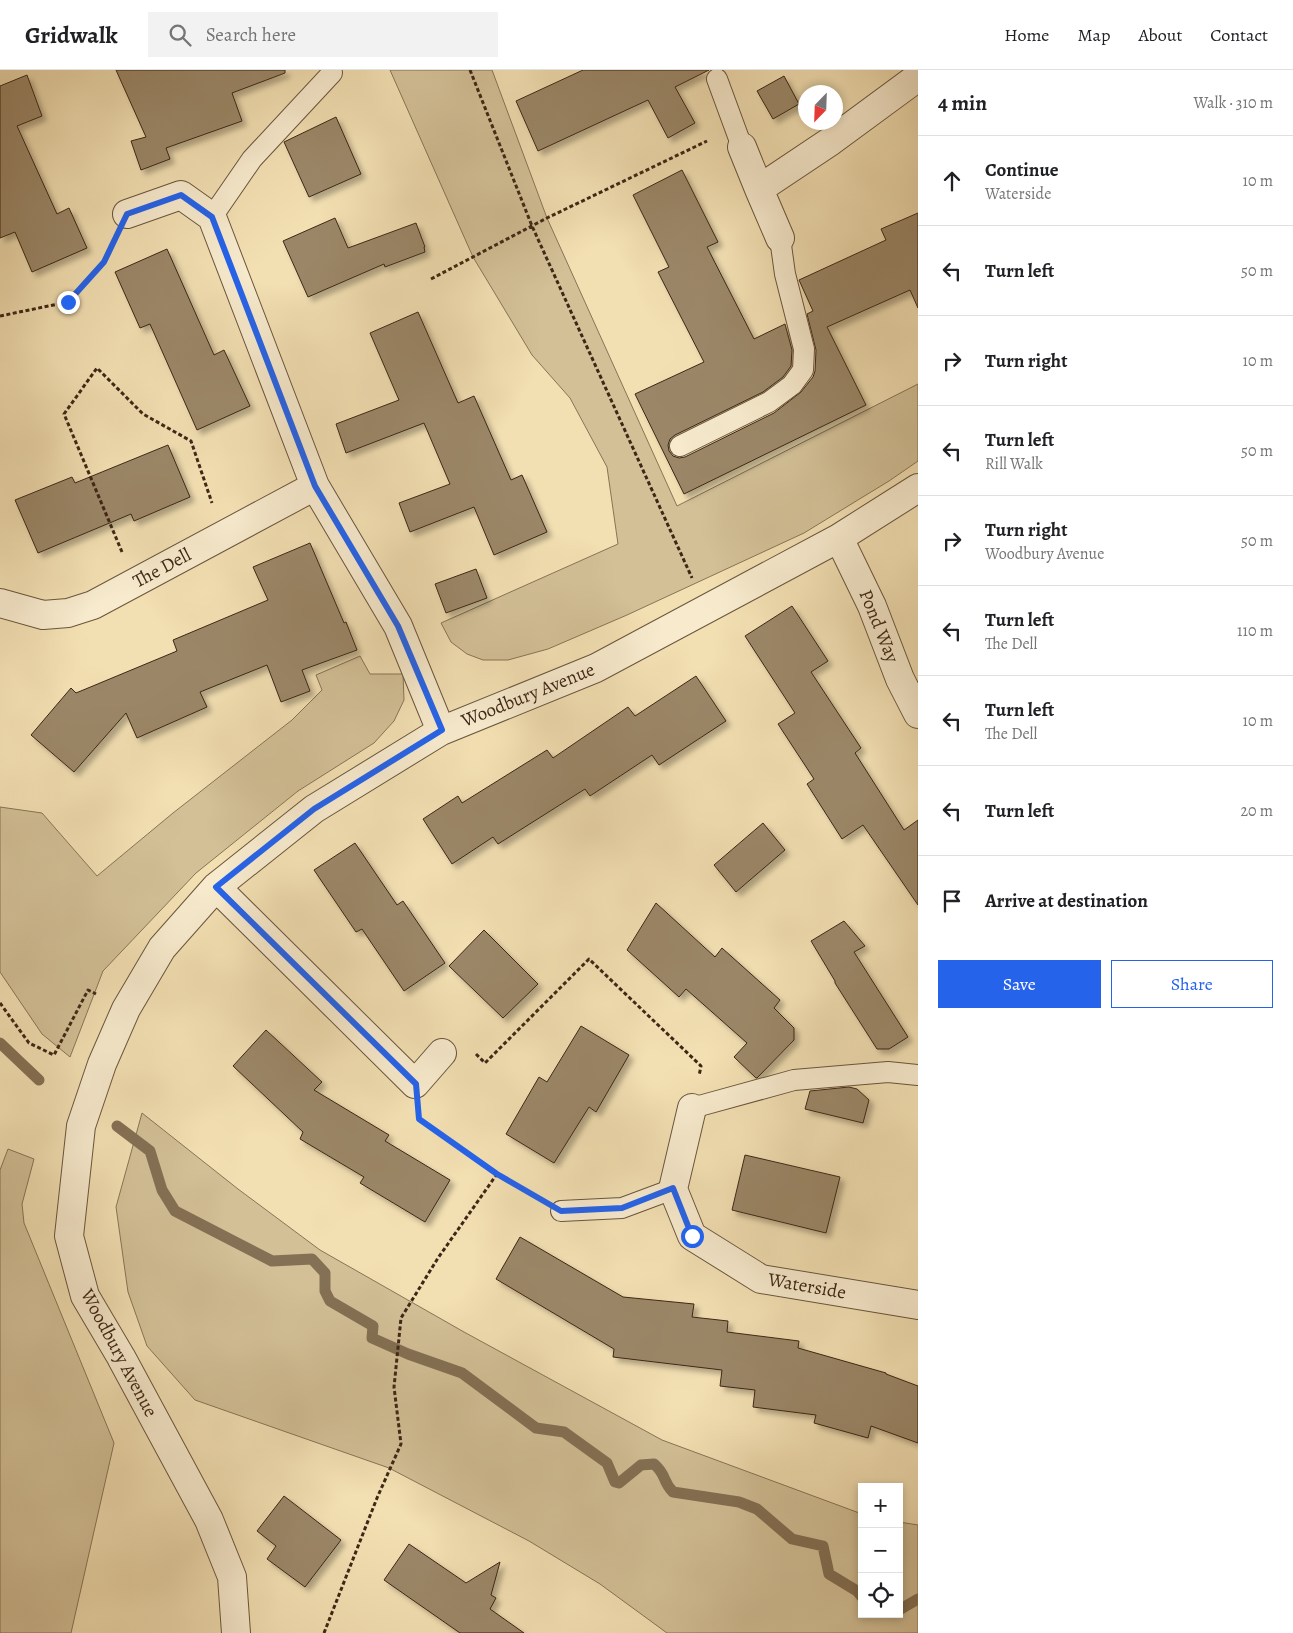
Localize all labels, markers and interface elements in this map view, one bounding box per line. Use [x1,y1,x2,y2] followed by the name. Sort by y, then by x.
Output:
[148,12,498,57] search box
[25,19,118,51] text: Gridwalk
[166,21,194,49] icon: search
[206,22,296,48] text: Search here
[1004,23,1049,47] text: Home
[1077,23,1110,47] text: Map
[1138,23,1182,47] text: About
[1210,23,1268,47] text: Contact
[798,85,843,130] north arrow
[938,89,987,117] text: 4 min
[1193,92,1273,114] text: Walk · 310 m
[985,157,1059,183] text: Continue
[938,167,966,195] icon: ahead
[1243,170,1273,192] text: 10 m
[985,183,1051,205] text: Waterside
[938,257,966,285] icon: left
[985,258,1054,284] text: Turn left
[1241,260,1273,282] text: 50 m
[57,291,80,314] route end
[938,347,966,375] icon: right
[985,348,1067,374] text: Turn right
[1243,350,1273,372] text: 10 m
[985,427,1054,453] text: Turn left
[938,437,966,465] icon: left
[1241,440,1273,462] text: 50 m
[985,453,1043,475] text: Rill Walk
[985,517,1067,543] text: Turn right
[938,527,966,555] icon: right
[1241,530,1273,552] text: 50 m
[128,542,196,594] street label: The Dell
[985,543,1104,565] text: Woodbury Avenue
[853,586,906,667] street label: Pond Way
[985,607,1054,633] text: Turn left
[938,617,966,645] icon: left
[1237,620,1273,642] text: 110 m
[985,633,1037,655] text: The Dell
[456,656,599,734] street label: Woodbury Avenue
[985,697,1054,723] text: Turn left
[938,707,966,735] icon: left
[1243,710,1273,732] text: 10 m
[985,723,1037,745] text: The Dell
[938,797,966,825] icon: left
[985,798,1054,824] text: Turn left
[1240,800,1273,822] text: 20 m
[938,887,966,915] icon: arrive
[985,888,1148,914] text: Arrive at destination
[938,960,1101,1008] button: Save
[1111,960,1273,1008] button: Share
[681,1225,704,1248] route start
[765,1266,848,1306] street label: Waterside
[74,1283,164,1422] street label: Woodbury Avenue
[858,1483,903,1618] map controls
[858,1483,903,1528] button: +
[858,1528,903,1573] button: −
[858,1573,903,1618] button: locate

